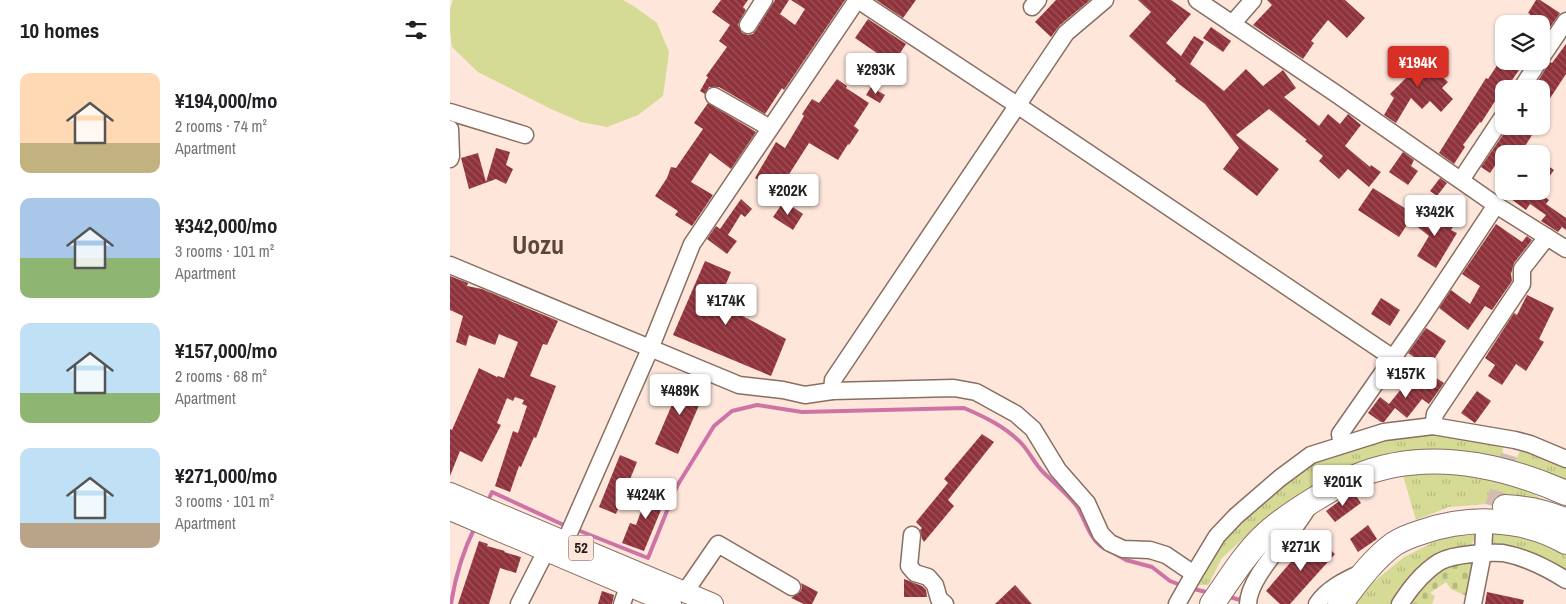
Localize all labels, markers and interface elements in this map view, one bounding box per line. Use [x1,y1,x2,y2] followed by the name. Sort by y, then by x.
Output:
[1495,15,1550,200] map controls
[1495,15,1550,70] button: layers
[20,16,99,45] text: 10 homes
[402,16,430,44] icon: filters
[1383,46,1453,88] pin: ¥194K
[1399,51,1437,73] text: ¥194K
[841,52,911,95] pin: ¥293K
[857,58,895,80] text: ¥293K
[1495,80,1550,135] button: +
[175,86,277,115] text: ¥194,000/mo
[60,93,120,153] icon: home
[175,115,267,137] text: 2 rooms · 74 m²
[175,137,236,159] text: Apartment
[1495,145,1550,200] button: −
[753,174,823,216] pin: ¥202K
[769,179,807,201] text: ¥202K
[1400,194,1470,237] pin: ¥342K
[1416,200,1454,222] text: ¥342K
[175,211,277,240] text: ¥342,000/mo
[60,218,120,278] icon: home
[512,227,564,262] district label: Uozu
[175,240,274,262] text: 3 rooms · 101 m²
[175,262,236,284] text: Apartment
[691,284,761,326] pin: ¥174K
[707,289,745,311] text: ¥174K
[175,336,277,365] text: ¥157,000/mo
[60,343,120,403] icon: home
[1371,356,1441,399] pin: ¥157K
[1387,362,1425,384] text: ¥157K
[175,365,267,387] text: 2 rooms · 68 m²
[645,374,715,416] pin: ¥489K
[661,379,699,401] text: ¥489K
[175,387,236,409] text: Apartment
[175,461,277,490] text: ¥271,000/mo
[1308,464,1378,507] pin: ¥201K
[60,468,120,528] icon: home
[1324,470,1362,492] text: ¥201K
[611,478,681,520] pin: ¥424K
[627,483,665,505] text: ¥424K
[175,490,274,512] text: 3 rooms · 101 m²
[175,512,236,534] text: Apartment
[1266,530,1336,572] pin: ¥271K
[1282,535,1320,557] text: ¥271K
[568,536,594,560] road number: 52

